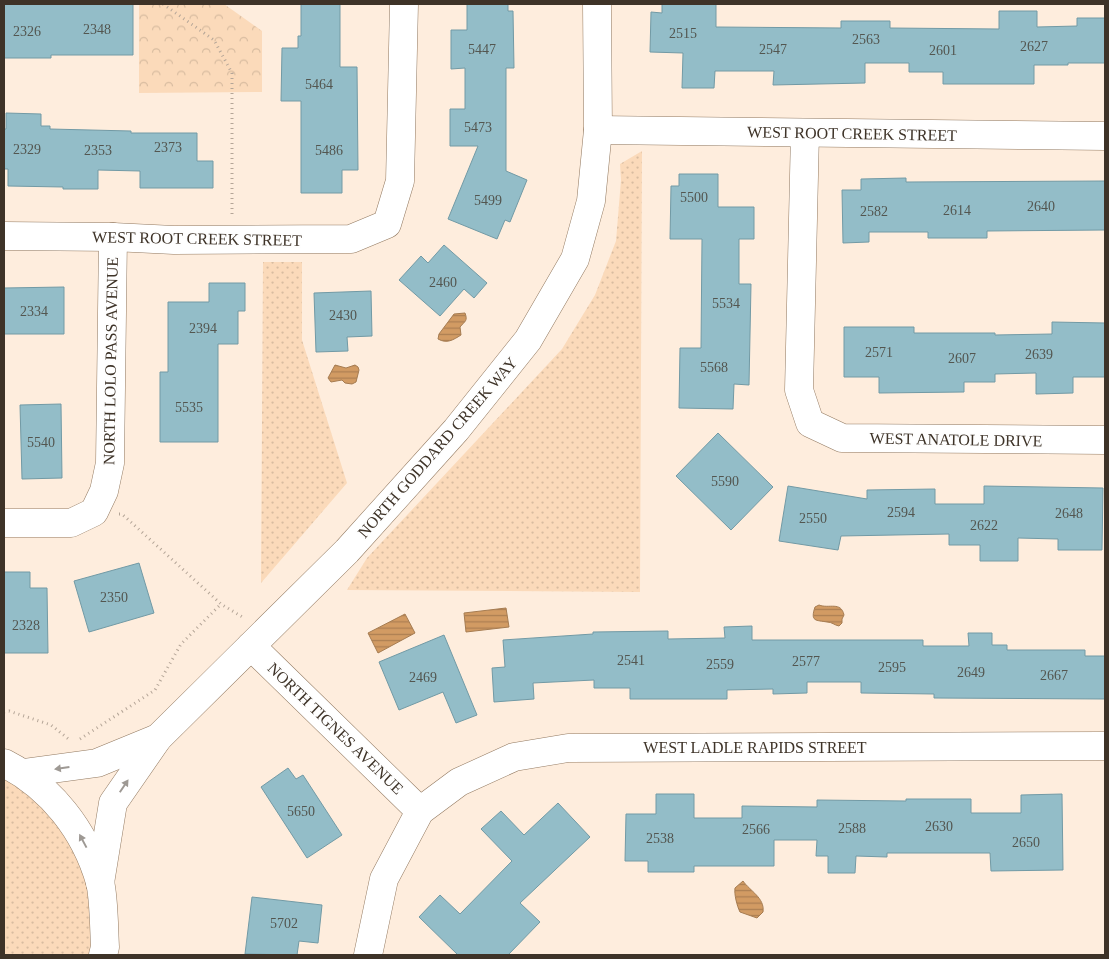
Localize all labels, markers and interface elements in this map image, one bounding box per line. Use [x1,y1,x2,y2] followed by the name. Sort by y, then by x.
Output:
[83,22,111,37] house number: 2348
[13,24,41,39] house number: 2326
[669,26,697,41] house number: 2515
[852,32,880,47] house number: 2563
[1020,39,1048,54] house number: 2627
[468,42,496,57] house number: 5447
[759,42,787,57] house number: 2547
[929,43,957,58] house number: 2601
[305,77,333,92] house number: 5464
[464,120,492,135] house number: 5473
[747,123,957,144] street label: WEST ROOT CREEK STREET
[154,140,182,155] house number: 2373
[13,142,41,157] house number: 2329
[84,143,112,158] house number: 2353
[315,143,343,158] house number: 5486
[680,190,708,205] house number: 5500
[474,193,502,208] house number: 5499
[1027,199,1055,214] house number: 2640
[943,203,971,218] house number: 2614
[860,204,888,219] house number: 2582
[92,228,302,249] street label: WEST ROOT CREEK STREET
[100,257,121,465] street label: NORTH LOLO PASS AVENUE
[429,275,457,290] house number: 2460
[712,296,740,311] house number: 5534
[20,304,48,319] house number: 2334
[329,308,357,323] house number: 2430
[189,321,217,336] house number: 2394
[865,345,893,360] house number: 2571
[1025,347,1053,362] house number: 2639
[948,351,976,366] house number: 2607
[354,353,521,541] street label: NORTH GODDARD CREEK WAY
[700,360,728,375] house number: 5568
[175,400,203,415] house number: 5535
[869,429,1042,450] street label: WEST ANATOLE DRIVE
[27,435,55,450] house number: 5540
[711,474,739,489] house number: 5590
[887,505,915,520] house number: 2594
[1055,506,1083,521] house number: 2648
[799,511,827,526] house number: 2550
[970,518,998,533] house number: 2622
[100,590,128,605] house number: 2350
[12,618,40,633] house number: 2328
[617,653,645,668] house number: 2541
[792,654,820,669] house number: 2577
[706,657,734,672] house number: 2559
[264,659,407,798] street label: NORTH TIGNES AVENUE
[878,660,906,675] house number: 2595
[957,665,985,680] house number: 2649
[1040,668,1068,683] house number: 2667
[409,670,437,685] house number: 2469
[643,739,867,756] street label: WEST LADLE RAPIDS STREET
[54,764,70,772] one-way arrow
[119,780,129,793] one-way arrow
[287,804,315,819] house number: 5650
[925,819,953,834] house number: 2630
[838,821,866,836] house number: 2588
[742,822,770,837] house number: 2566
[646,831,674,846] house number: 2538
[79,833,87,848] one-way arrow
[1012,835,1040,850] house number: 2650
[270,916,298,931] house number: 5702

